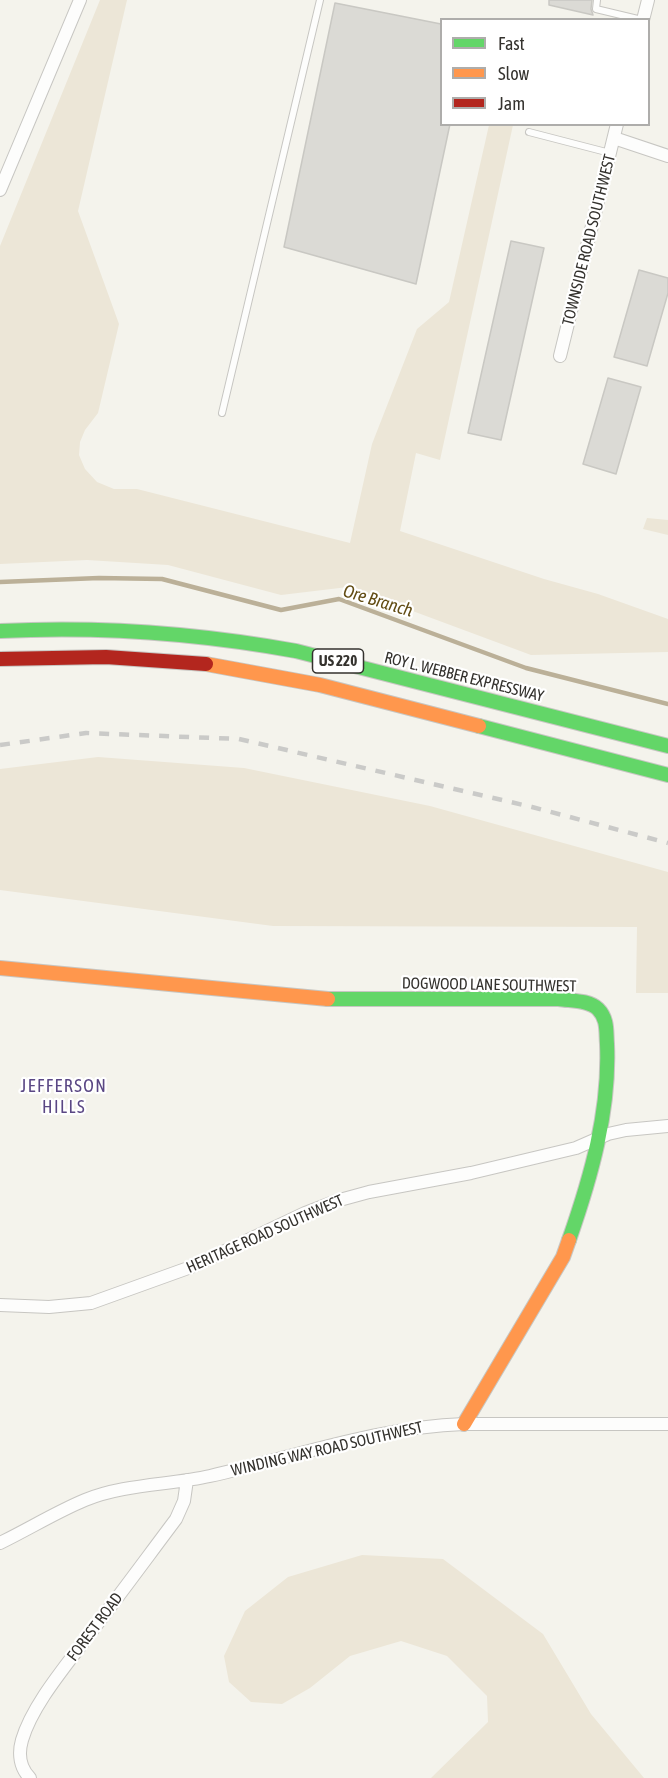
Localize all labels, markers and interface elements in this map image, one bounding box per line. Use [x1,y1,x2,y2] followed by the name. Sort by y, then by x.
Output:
[440,18,650,126] legend
[498,33,525,54] text: Fast
[498,63,529,84] text: Slow
[498,93,525,114] text: Jam
[558,152,620,328] street label: TOWNSIDE ROAD SOUTHWEST
[341,580,415,622] water label: Ore Branch
[382,648,546,706] street label: ROY L. WEBBER EXPRESSWAY
[312,649,364,673] road number: US 220
[402,974,576,996] street label: DOGWOOD LANE SOUTHWEST
[21,1075,107,1118] district label: JEFFERSON HILLS
[183,1191,347,1277] street label: HERITAGE ROAD SOUTHWEST
[229,1418,425,1480] street label: WINDING WAY ROAD SOUTHWEST
[63,1589,127,1665] street label: FOREST ROAD

